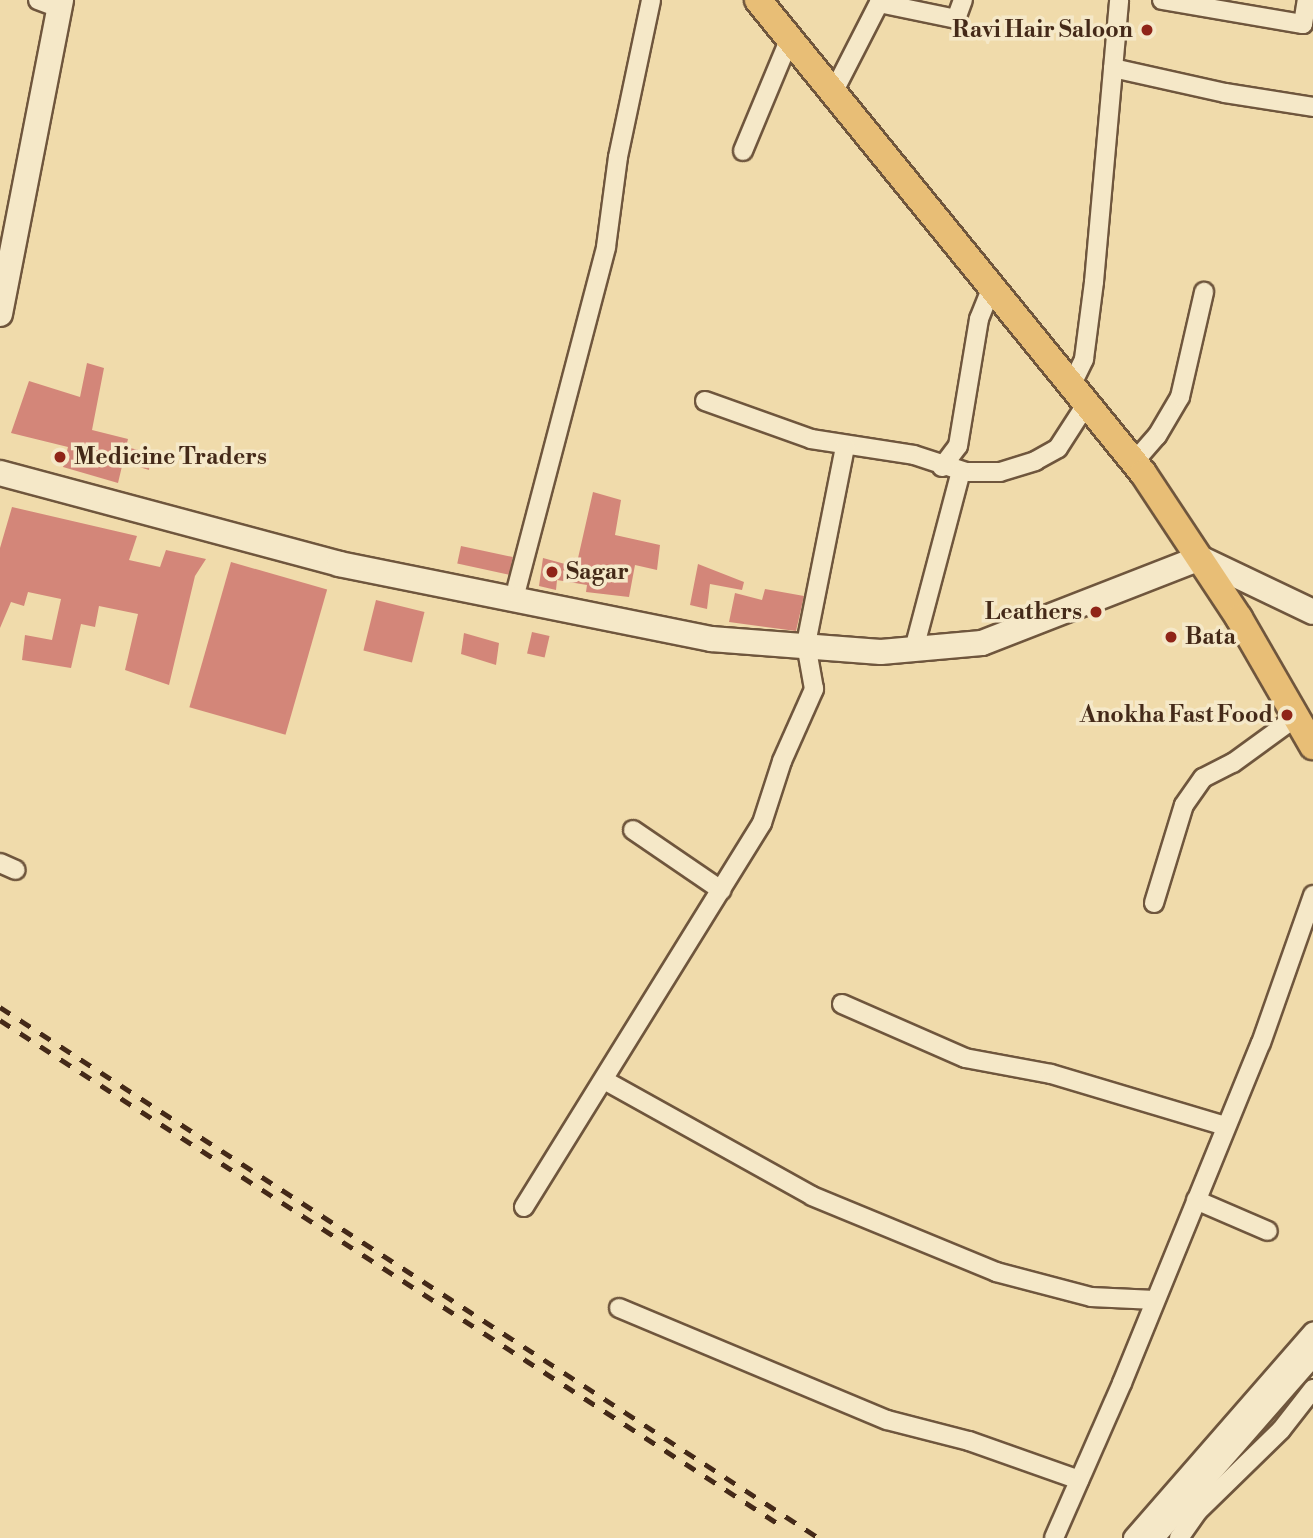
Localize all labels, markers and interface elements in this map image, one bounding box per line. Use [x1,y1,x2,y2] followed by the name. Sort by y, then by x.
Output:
[952,16,1133,44] place label: Ravi Hair Saloon
[1139,22,1155,38] marker: Ravi Hair Saloon
[74,443,267,471] place label: Medicine Traders
[52,449,68,465] marker: Medicine Traders
[566,558,629,586] place label: Sagar
[544,564,560,580] marker: Sagar
[985,598,1082,626] place label: Leathers
[1088,604,1104,620] marker: Leathers
[1185,623,1236,651] place label: Bata
[1163,629,1179,645] marker: Bata
[1080,701,1273,729] place label: Anokha Fast Food
[1279,707,1295,723] marker: Anokha Fast Food

